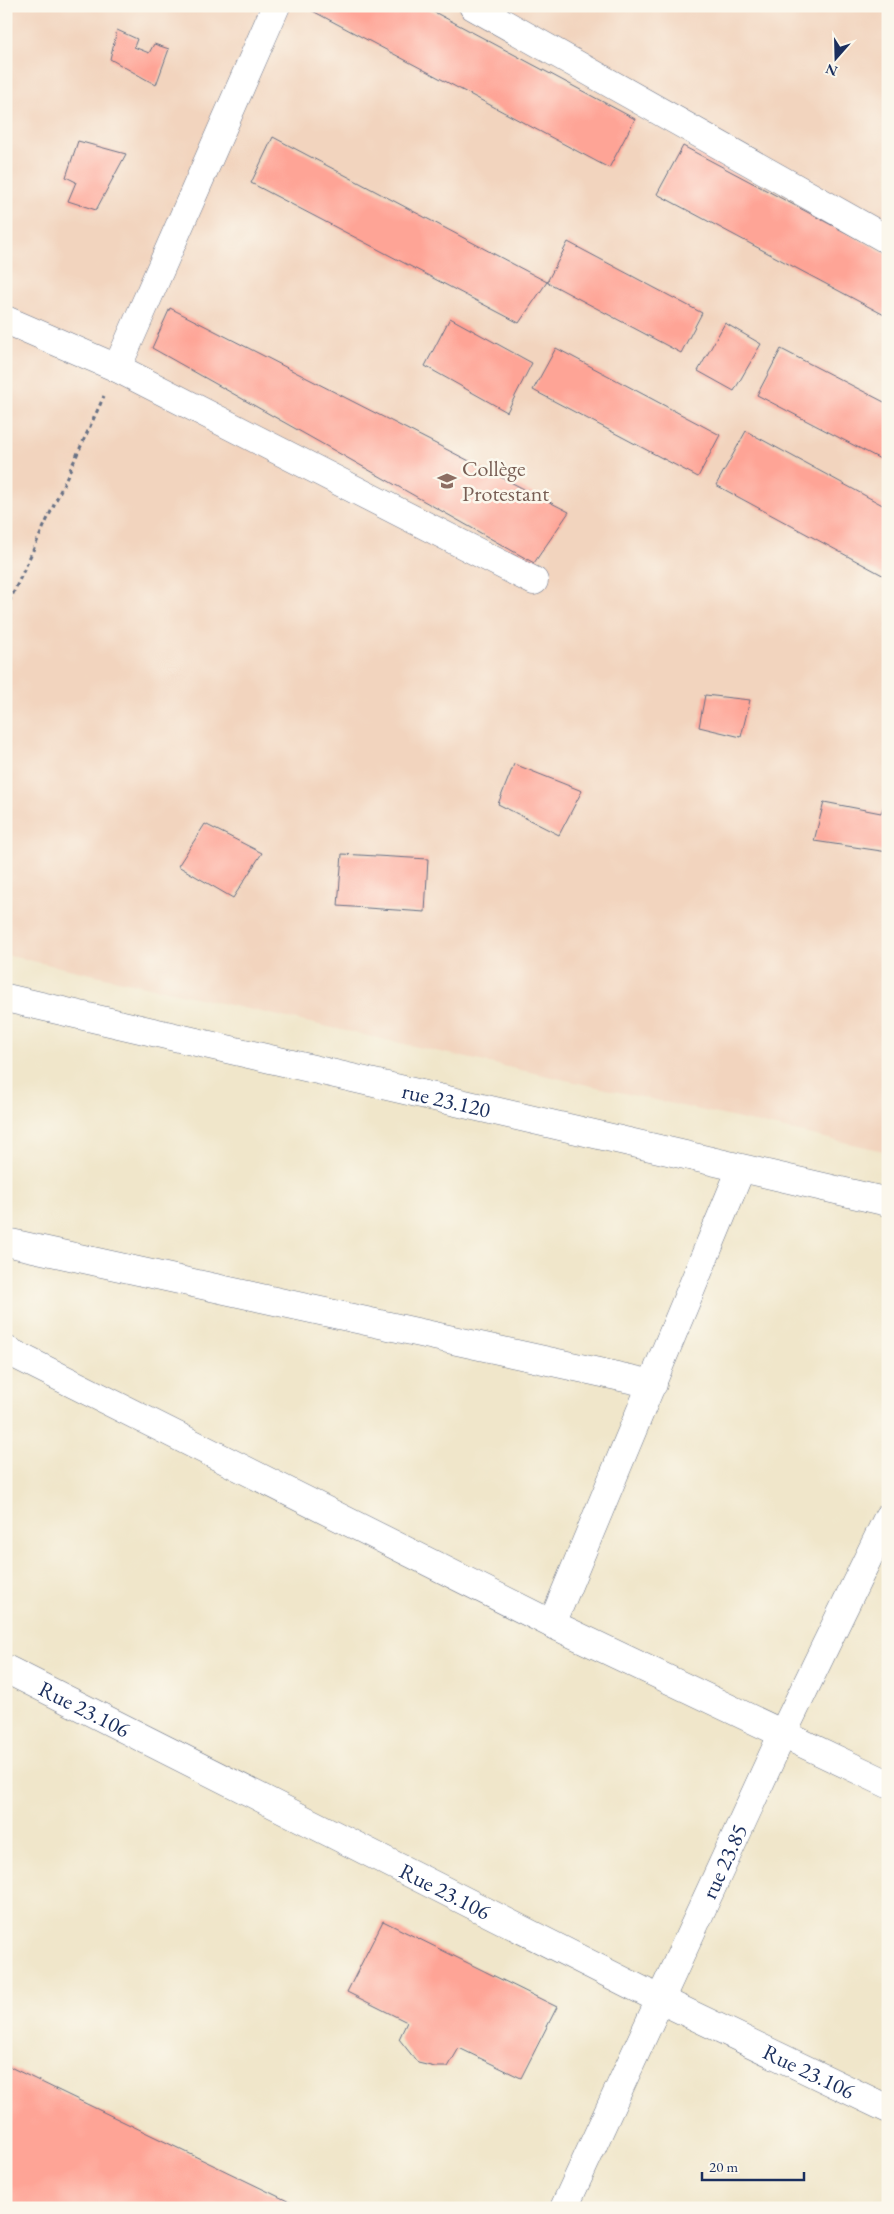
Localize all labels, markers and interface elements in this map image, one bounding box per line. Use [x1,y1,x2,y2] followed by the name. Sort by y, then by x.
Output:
[812,32,862,82] north arrow
[823,60,840,81] text: N
[462,454,549,508] place label: Collège Protestant
[436,470,458,492] school or university icon: Collège Protestant
[399,1076,494,1124] street label: rue 23.120
[34,1674,135,1744] street label: Rue 23.106
[694,1819,754,1903] street label: rue 23.85
[395,1856,496,1926] street label: Rue 23.106
[758,2037,860,2106] street label: Rue 23.106
[702,2149,804,2181] scale bar
[709,2157,738,2176] text: 20 m

